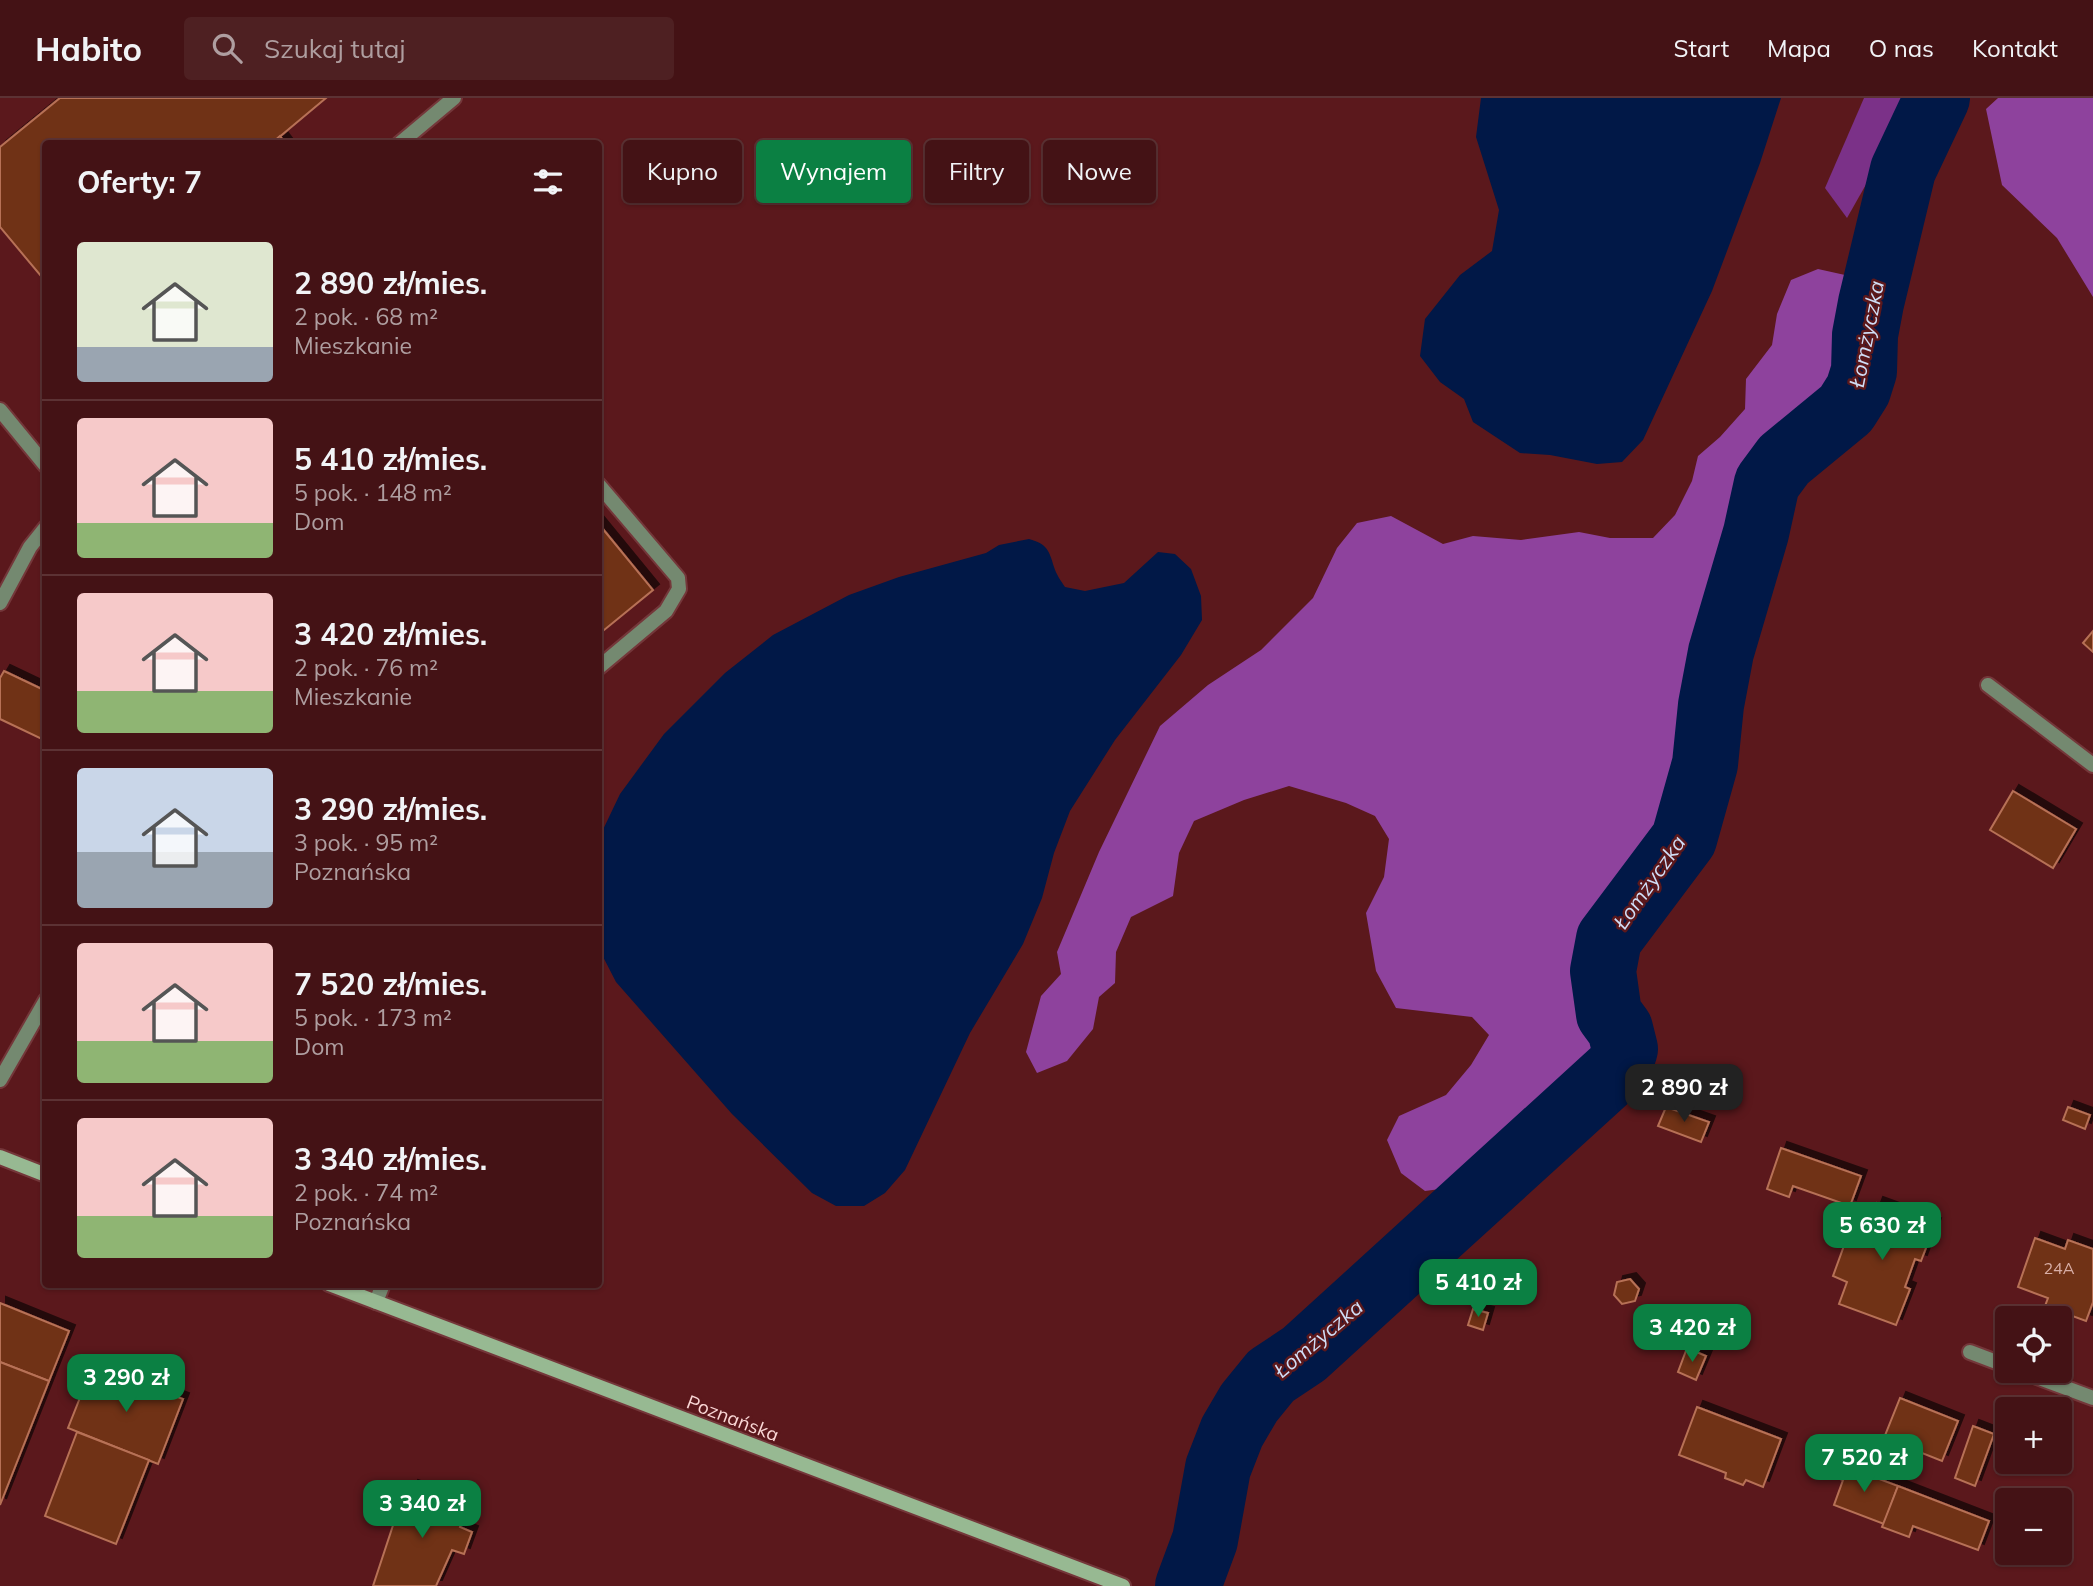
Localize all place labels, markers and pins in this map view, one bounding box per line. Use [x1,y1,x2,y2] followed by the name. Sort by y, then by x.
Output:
[1612,1065,1756,1124] pin: 2 890 zł
[1810,1202,1954,1262] pin: 5 630 zł
[1406,1260,1550,1319] pin: 5 410 zł
[1620,1304,1764,1364] pin: 3 420 zł
[54,1354,198,1414] pin: 3 290 zł
[1792,1434,1936,1494] pin: 7 520 zł
[350,1480,494,1540] pin: 3 340 zł

